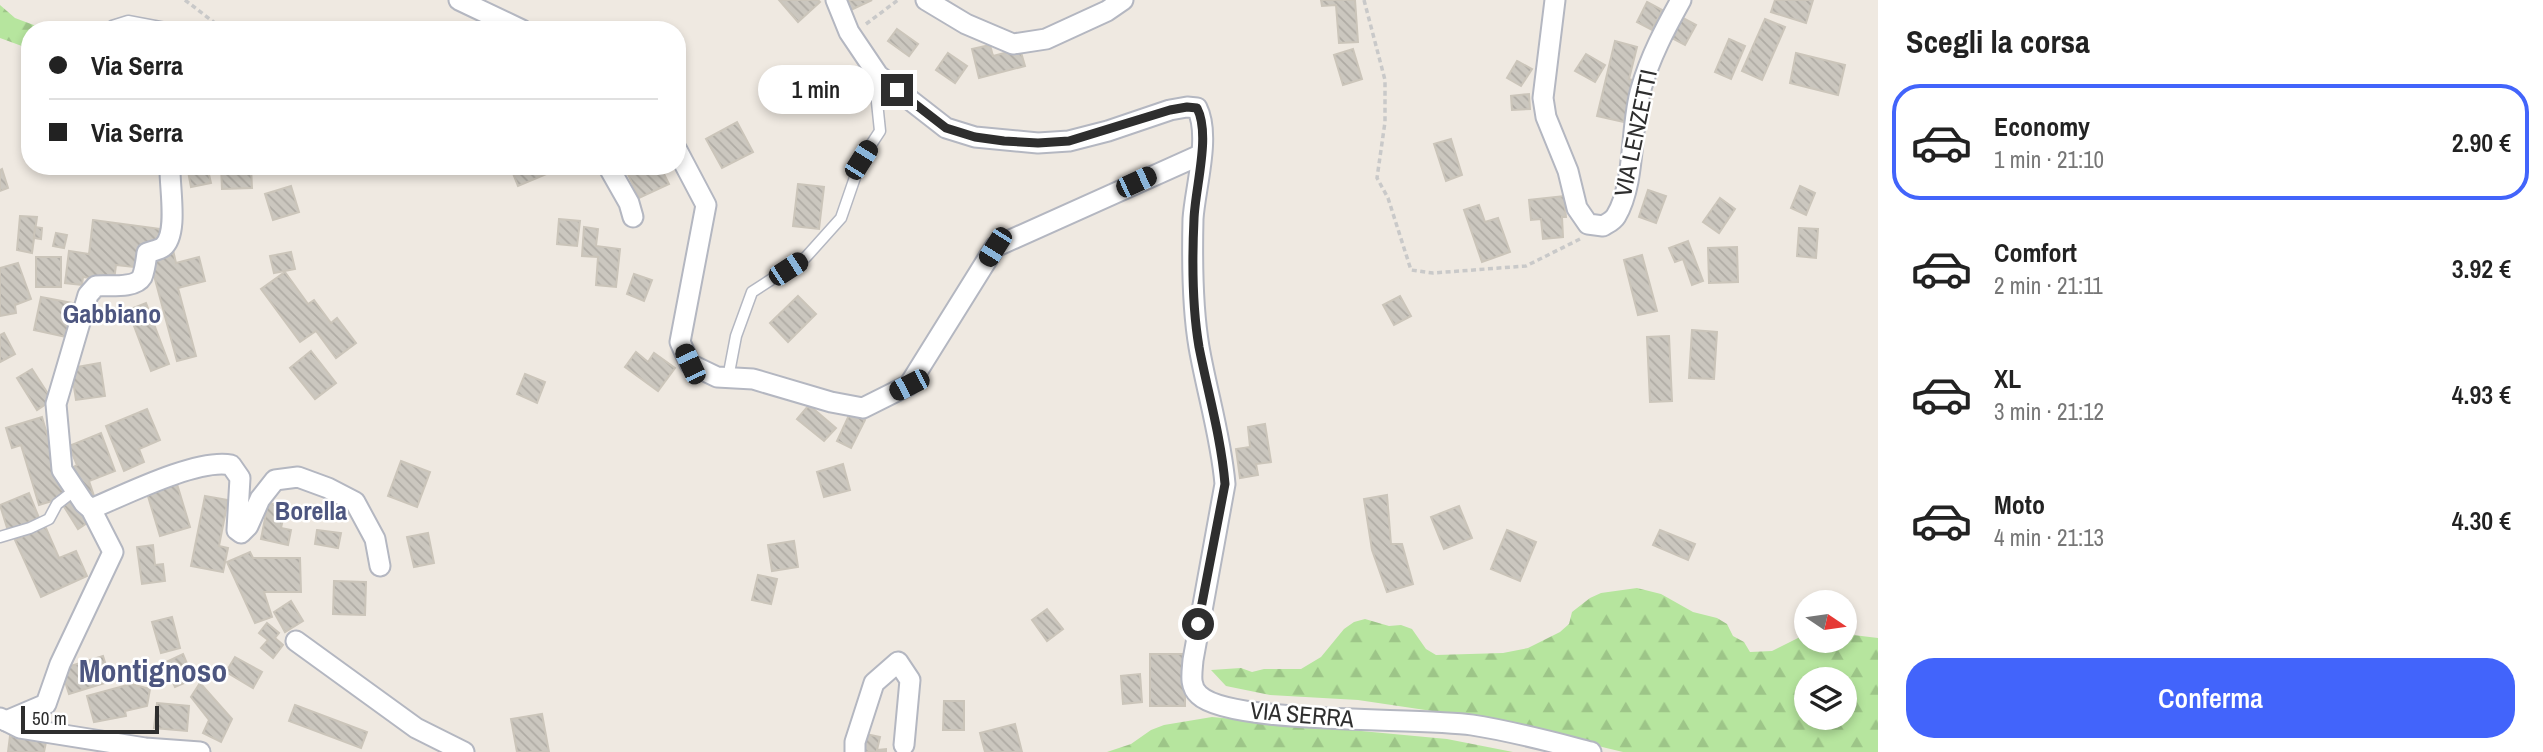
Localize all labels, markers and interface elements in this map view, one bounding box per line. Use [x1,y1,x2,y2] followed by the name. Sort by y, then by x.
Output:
[1906,20,2090,63] text: Scegli la corsa
[91,48,183,83] text: Via Serra
[757,66,872,114] callout: 1 min
[1606,67,1664,199] street label: VIA LENZETTI
[792,74,840,105] text: 1 min
[881,74,913,106] route end
[1994,109,2090,144] text: Economy
[1910,111,1973,174] icon: car
[91,115,183,150] text: Via Serra
[2452,125,2511,160] text: 2.90 €
[841,137,882,183] car
[1994,144,2104,175] text: 1 min · 21:10
[1113,164,1160,200] car
[975,224,1016,270] car
[1994,235,2077,270] text: Comfort
[1910,237,1973,300] icon: car
[765,249,812,289] car
[2452,251,2511,286] text: 3.92 €
[1994,270,2103,301] text: 2 min · 21:11
[63,296,161,331] district label: Gabbiano
[672,341,709,387] car
[1994,361,2021,396] text: XL
[1910,363,1973,426] icon: car
[886,366,933,404] car
[2452,377,2511,412] text: 4.93 €
[1994,396,2104,427] text: 3 min · 21:12
[1994,487,2045,522] text: Moto
[1910,489,1973,552] icon: car
[275,493,347,528] district label: Borella
[2452,503,2511,538] text: 4.30 €
[1994,522,2104,553] text: 4 min · 21:13
[1794,590,1857,653] north arrow
[1794,590,1857,730] map controls
[1182,608,1214,640] route start
[79,649,227,692] district label: Montignoso
[1906,658,2515,738] button: Conferma
[1794,667,1857,730] button: layers
[1249,694,1356,735] street label: VIA SERRA
[21,703,159,735] scale bar
[32,705,67,731] text: 50 m

